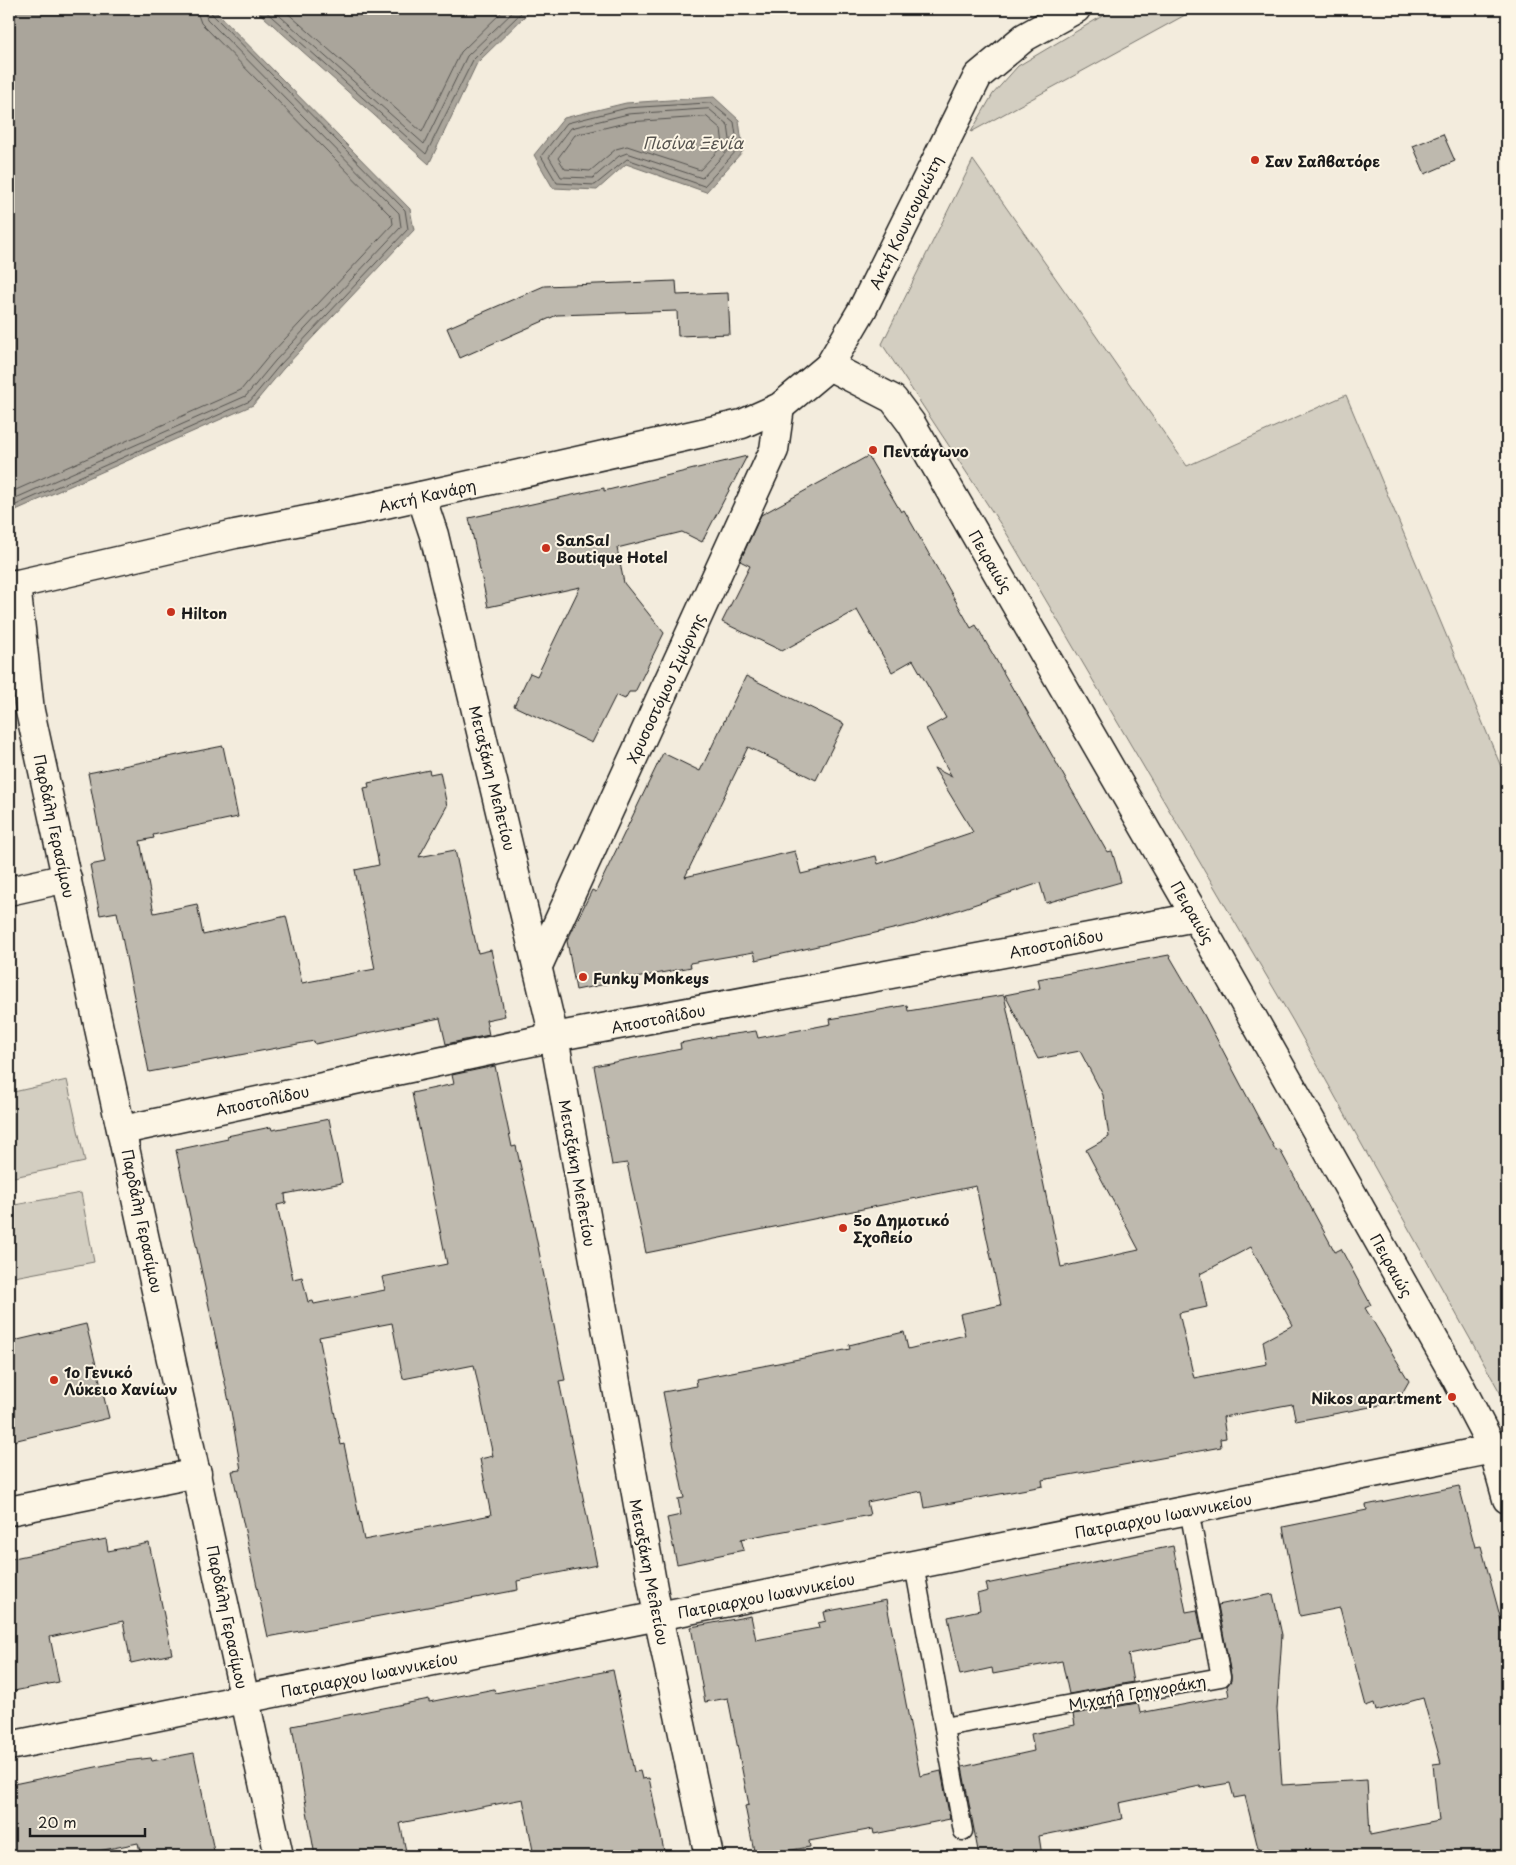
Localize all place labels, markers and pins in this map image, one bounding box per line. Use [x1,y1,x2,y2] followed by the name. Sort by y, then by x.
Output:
[1265,149,1380,172] place label: Σαν Σαλβατόρε
[1249,154,1261,166] marker: Σαν Σαλβατόρε
[883,439,969,462] place label: Πεντάγωνο
[867,444,879,456] marker: Πεντάγωνο
[556,528,668,568] place label: SanSal Boutique Hotel
[540,542,552,554] marker: SanSal Boutique Hotel
[181,601,227,624] place label: Hilton
[165,606,177,618] marker: Hilton
[593,966,709,989] place label: Funky Monkeys
[577,971,589,983] marker: Funky Monkeys
[853,1208,950,1248] place label: 5ο Δημοτικό Σχολείο
[837,1222,849,1234] marker: 5ο Δημοτικό Σχολείο
[64,1360,177,1400] place label: 1ο Γενικό Λύκειο Χανίων
[48,1374,60,1386] marker: 1ο Γενικό Λύκειο Χανίων
[1311,1386,1442,1409] place label: Nikos apartment
[1446,1391,1458,1403] marker: Nikos apartment

